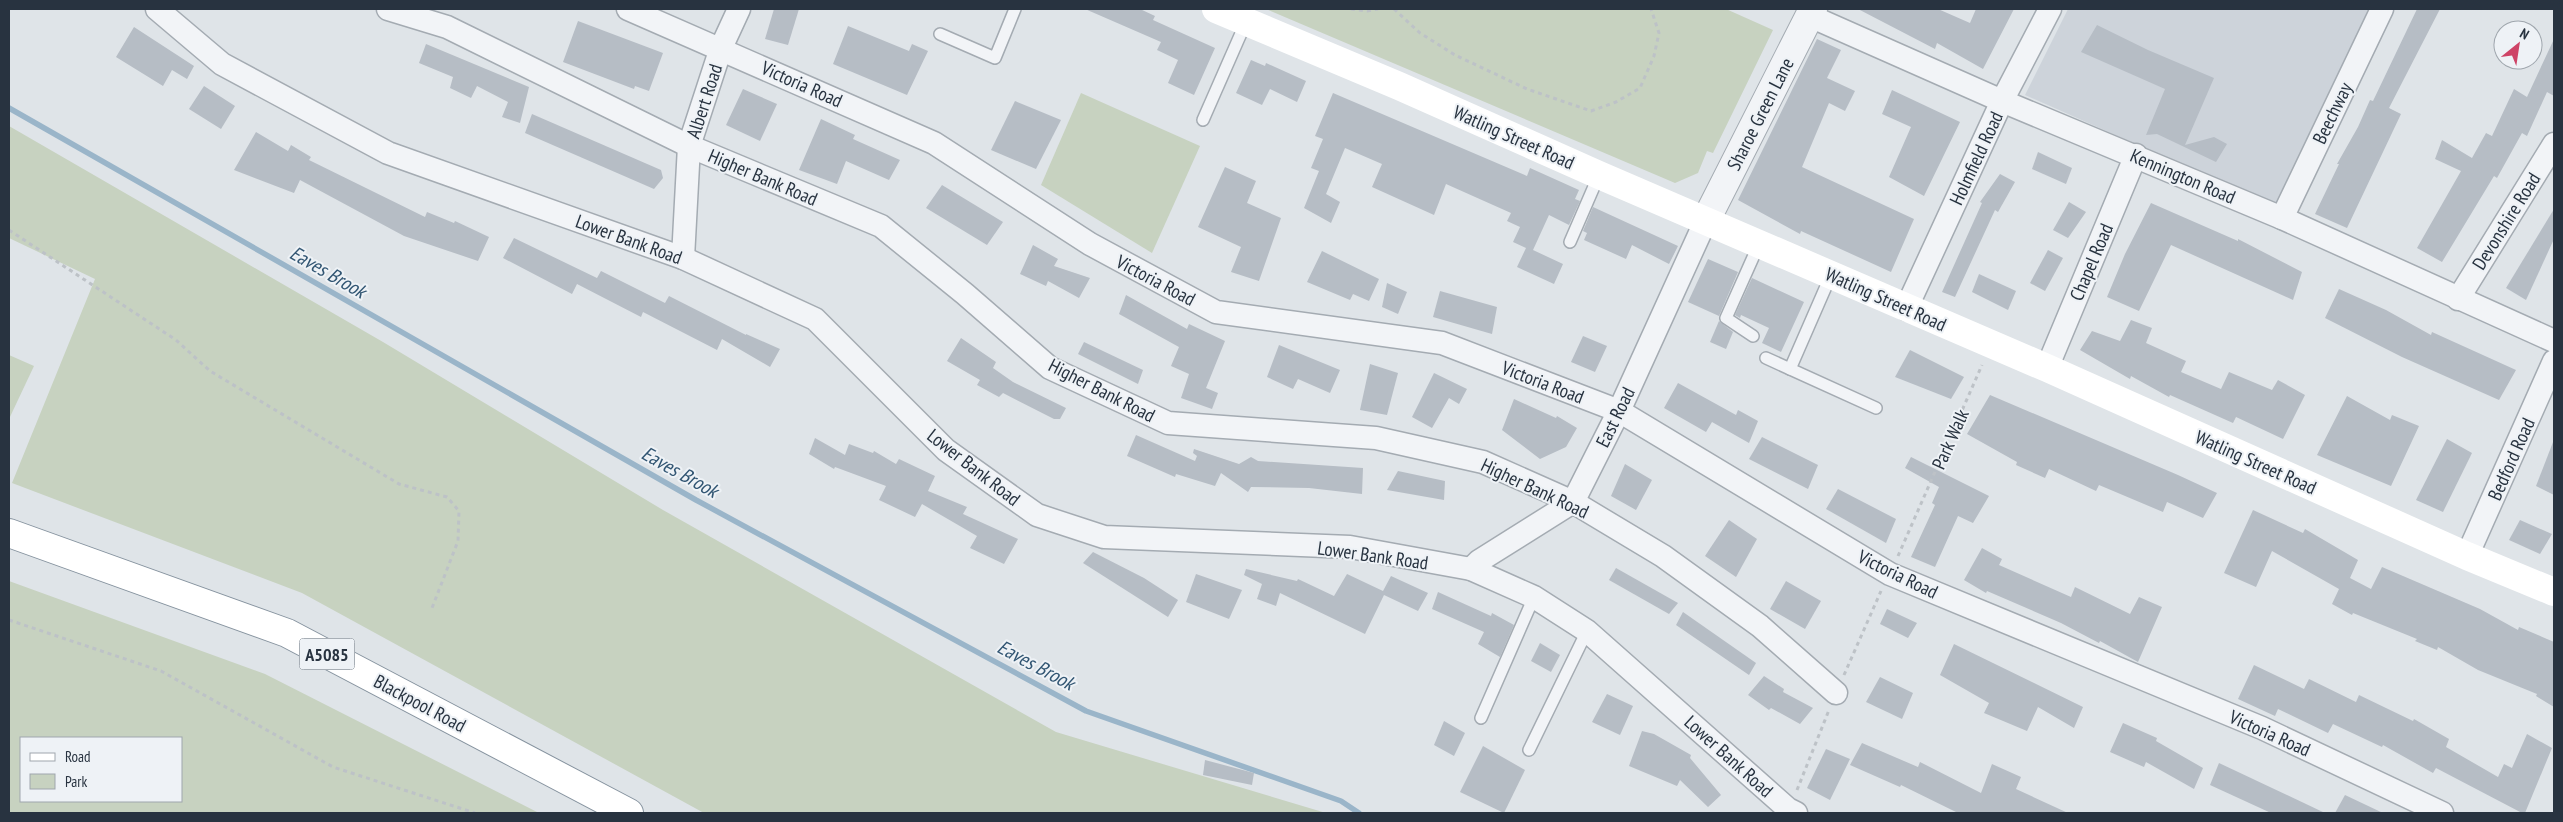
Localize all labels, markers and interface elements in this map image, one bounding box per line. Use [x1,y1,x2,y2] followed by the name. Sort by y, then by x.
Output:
[2493,20,2543,70] north arrow
[2517,24,2532,43] text: N
[1721,54,1799,174] street label: Sharoe Green Lane
[757,55,846,113] street label: Victoria Road
[681,61,727,141] street label: Albert Road
[2307,78,2357,148] street label: Beechway
[1450,100,1578,174] street label: Watling Street Road
[1944,107,2008,209] street label: Holmfield Road
[705,143,821,211] street label: Higher Bank Road
[2127,143,2239,209] street label: Kennington Road
[2467,168,2545,274] street label: Devonshire Road
[573,209,685,269] street label: Lower Bank Road
[2064,220,2118,304] street label: Chapel Road
[285,240,373,305] water label: Eaves Brook
[1111,249,1200,311] street label: Victoria Road
[1822,262,1950,336] street label: Watling Street Road
[1045,353,1159,427] street label: Higher Bank Road
[1497,355,1588,409] street label: Victoria Road
[1590,383,1640,451] street label: East Road
[1926,405,1974,473] street label: Park Walk
[2482,414,2540,504] street label: Bedford Road
[923,423,1025,511] street label: Lower Bank Road
[2192,425,2320,499] street label: Watling Street Road
[637,440,725,505] water label: Eaves Brook
[1477,453,1593,523] street label: Higher Bank Road
[1316,535,1430,575] street label: Lower Bank Road
[1853,544,1942,604] street label: Victoria Road
[993,634,1081,697] water label: Eaves Brook
[300,639,354,670] road number: A5085
[370,669,470,737] street label: Blackpool Road
[2225,704,2314,762] street label: Victoria Road
[1680,710,1778,802] street label: Lower Bank Road
[20,737,182,802] legend
[65,747,91,766] text: Road
[65,772,87,791] text: Park

